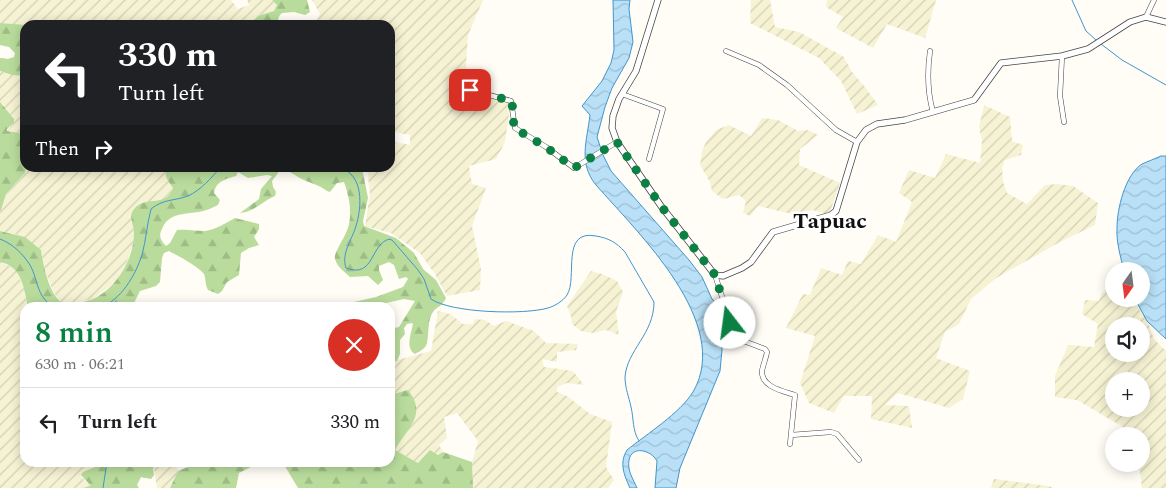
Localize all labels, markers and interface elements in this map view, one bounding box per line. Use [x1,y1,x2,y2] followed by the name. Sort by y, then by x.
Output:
[118,29,217,82] text: 330 m
[35,40,100,105] icon: left
[449,69,491,111] pin
[456,76,484,104] icon: arrive
[118,77,204,110] text: Turn left
[35,135,79,164] text: Then
[89,135,117,163] icon: right
[793,205,867,238] district label: Tapuac
[1105,262,1150,308] north arrow
[1105,262,1150,472] map controls
[703,296,755,348] position arrow
[35,310,113,356] text: 8 min
[1105,317,1150,362] button: sound
[328,319,380,371] button: close
[35,352,125,376] text: 630 m · 06:21
[1105,372,1150,417] button: +
[78,408,157,437] text: Turn left
[330,408,380,437] text: 330 m
[35,409,63,437] icon: left
[1105,427,1150,472] button: −

